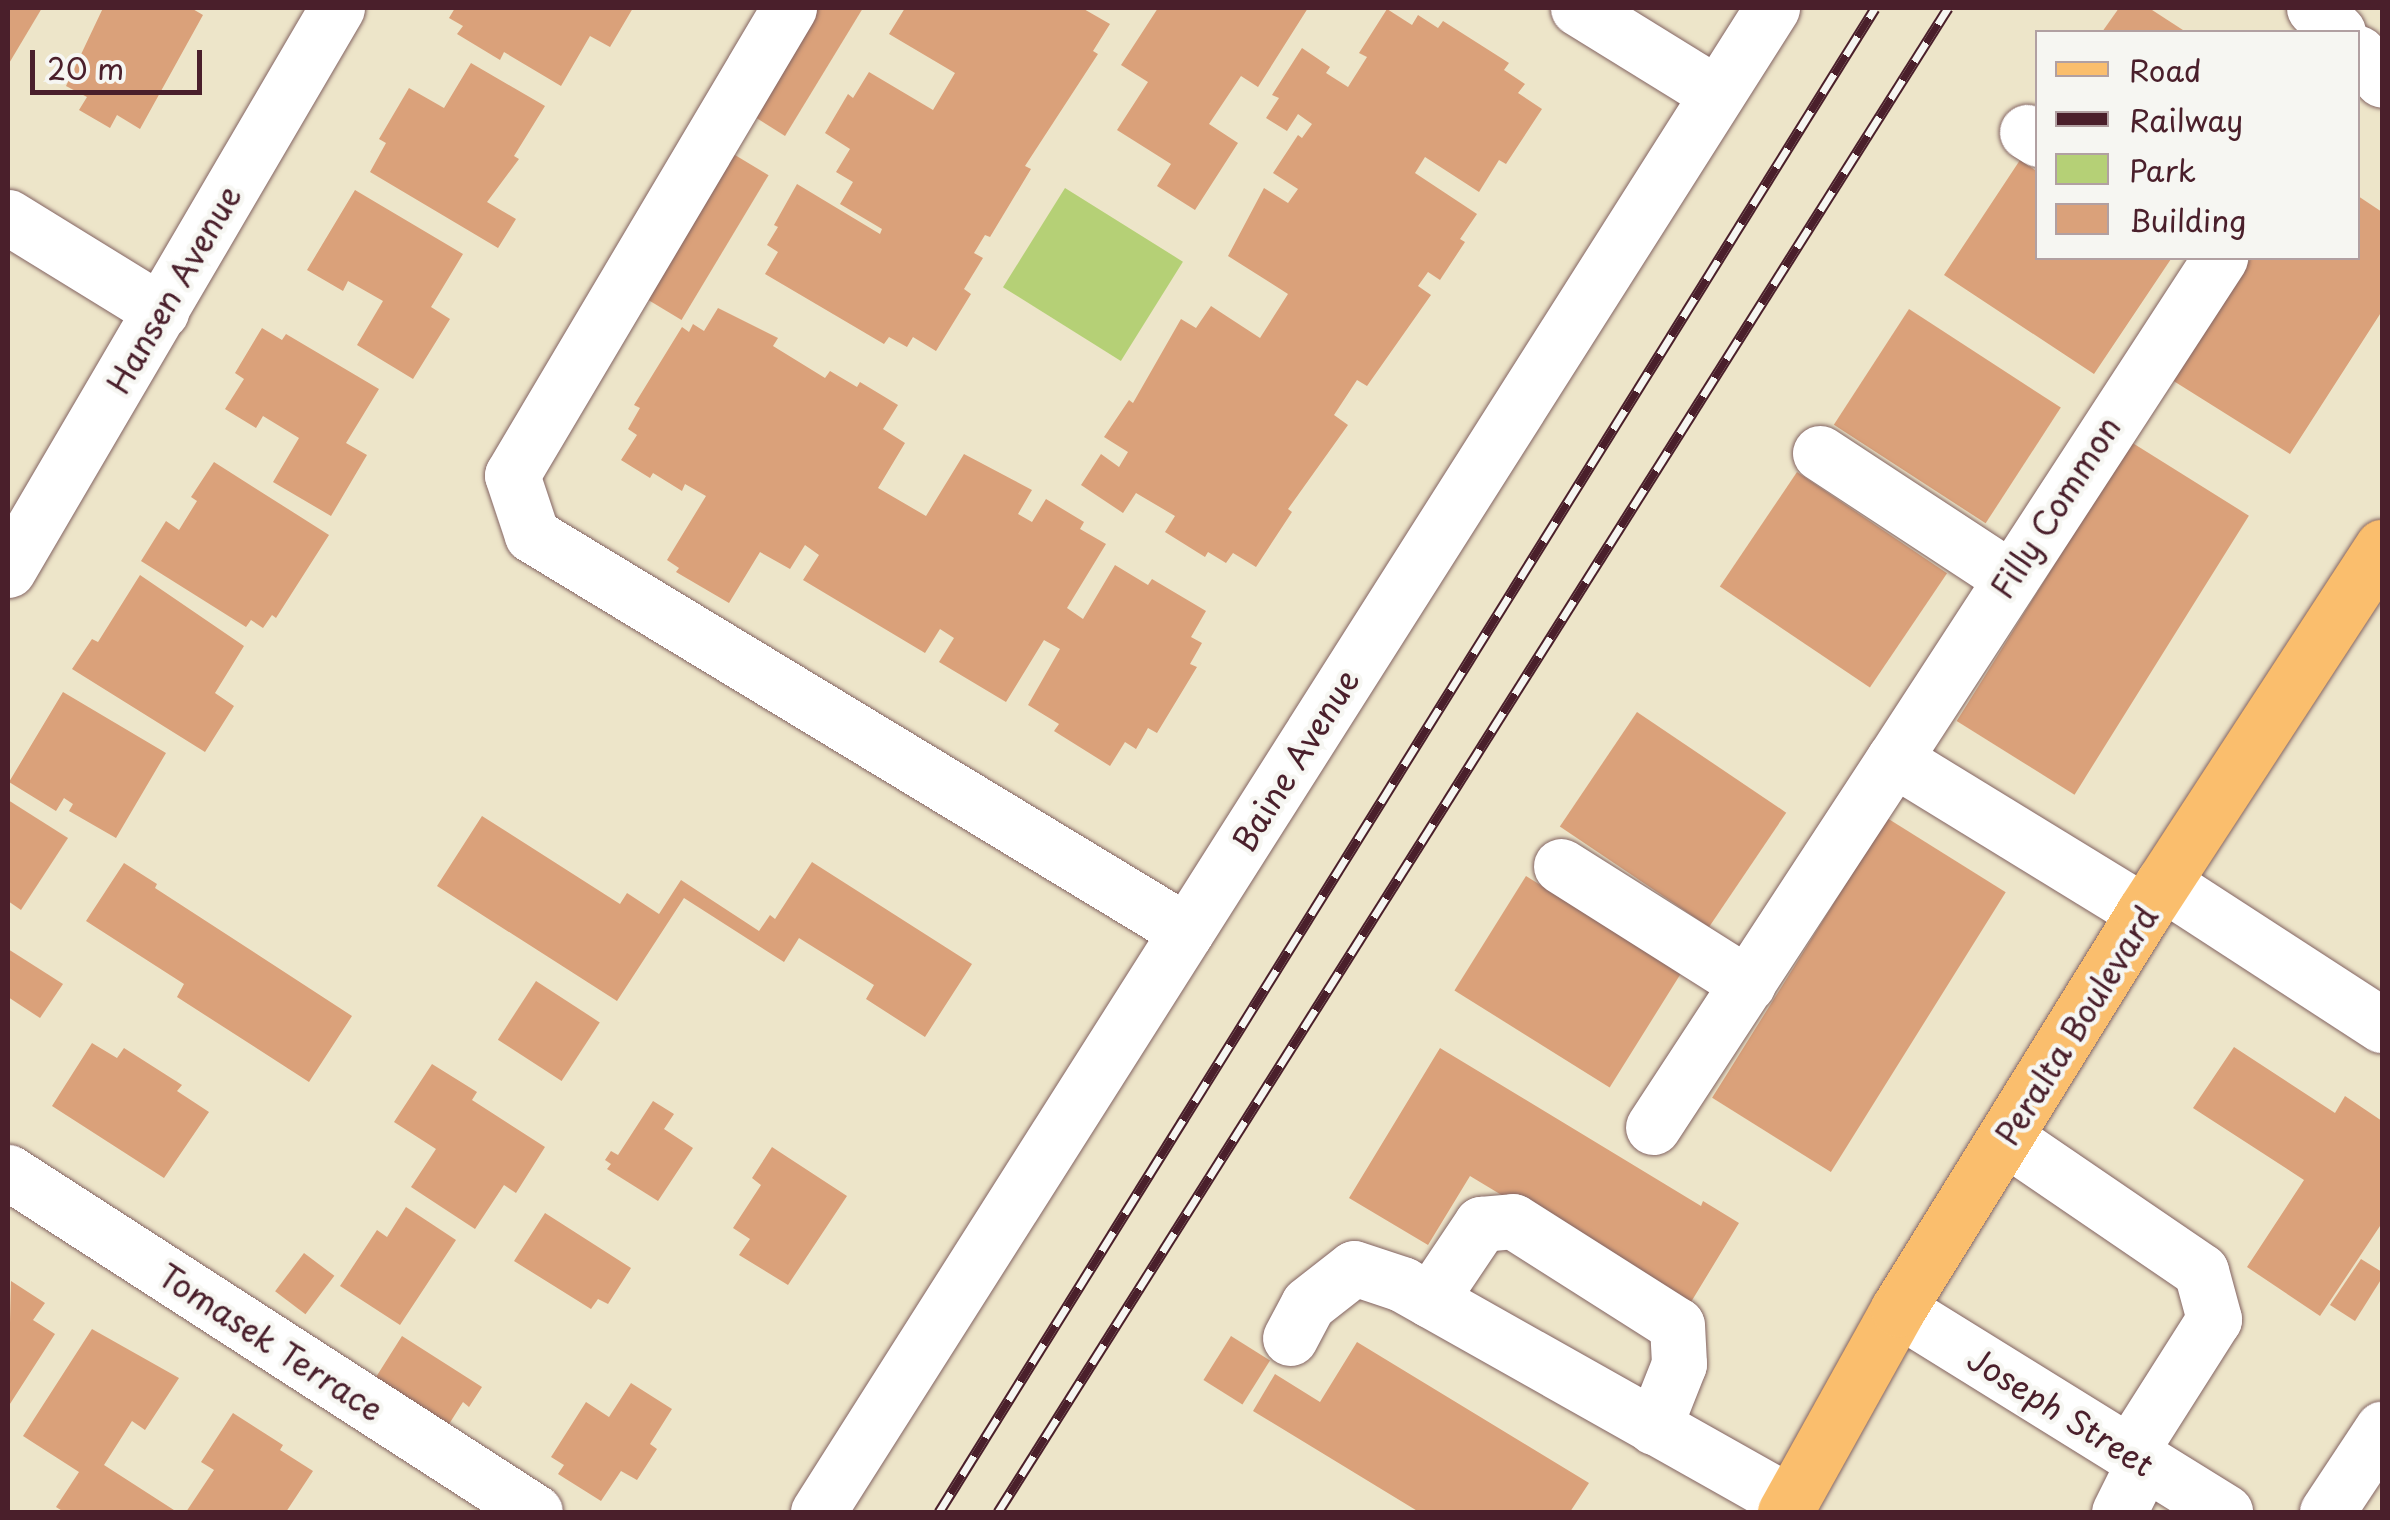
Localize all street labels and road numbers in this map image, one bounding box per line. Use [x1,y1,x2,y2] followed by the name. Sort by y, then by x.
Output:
[98,178,248,400] street label: Hansen Avenue
[1982,409,2128,605] street label: Filly Common
[1224,662,1366,858] street label: Baine Avenue
[1987,898,2165,1152] street label: Peralta Boulevard
[151,1255,391,1429] street label: Tomasek Terrace
[1961,1339,2161,1483] street label: Joseph Street

